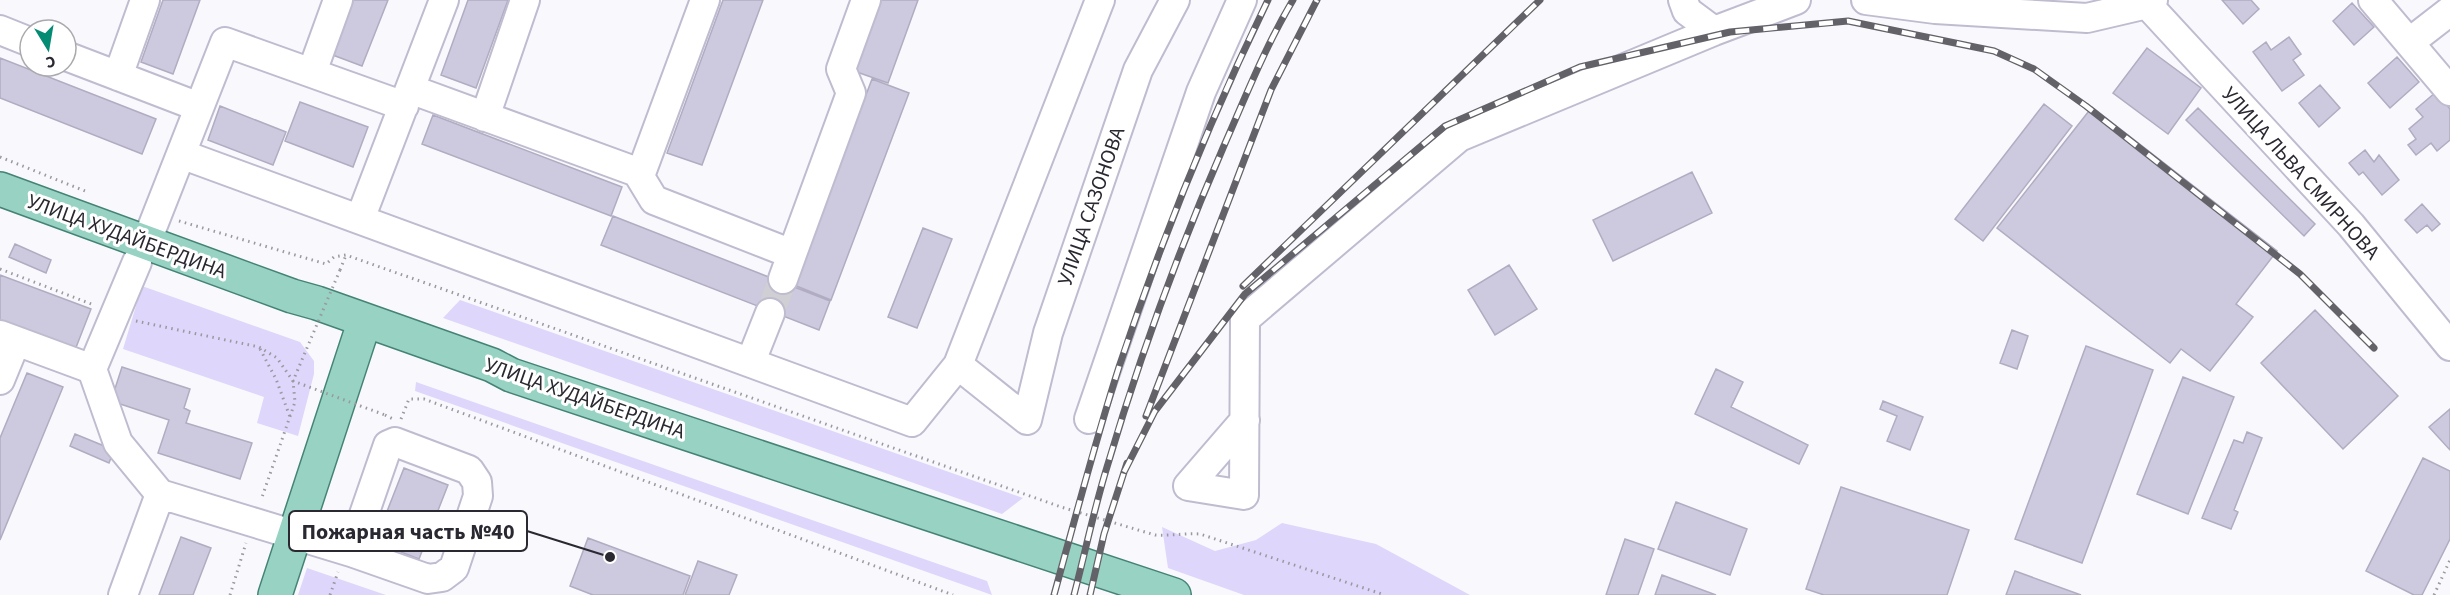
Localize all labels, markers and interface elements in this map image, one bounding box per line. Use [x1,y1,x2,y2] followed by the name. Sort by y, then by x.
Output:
[18,18,78,78] north arrow
[44,50,57,73] text: С
[2215,80,2387,266] street label: УЛИЦА ЛЬВА СМИРНОВА
[1050,122,1132,289] street label: УЛИЦА САЗОНОВА
[23,186,231,286] street label: УЛИЦА ХУДАЙБЕРДИНА
[481,350,690,447] street label: УЛИЦА ХУДАЙБЕРДИНА
[289,511,527,551] callout: Пожарная часть №40
[301,516,515,548] text: Пожарная часть №40

